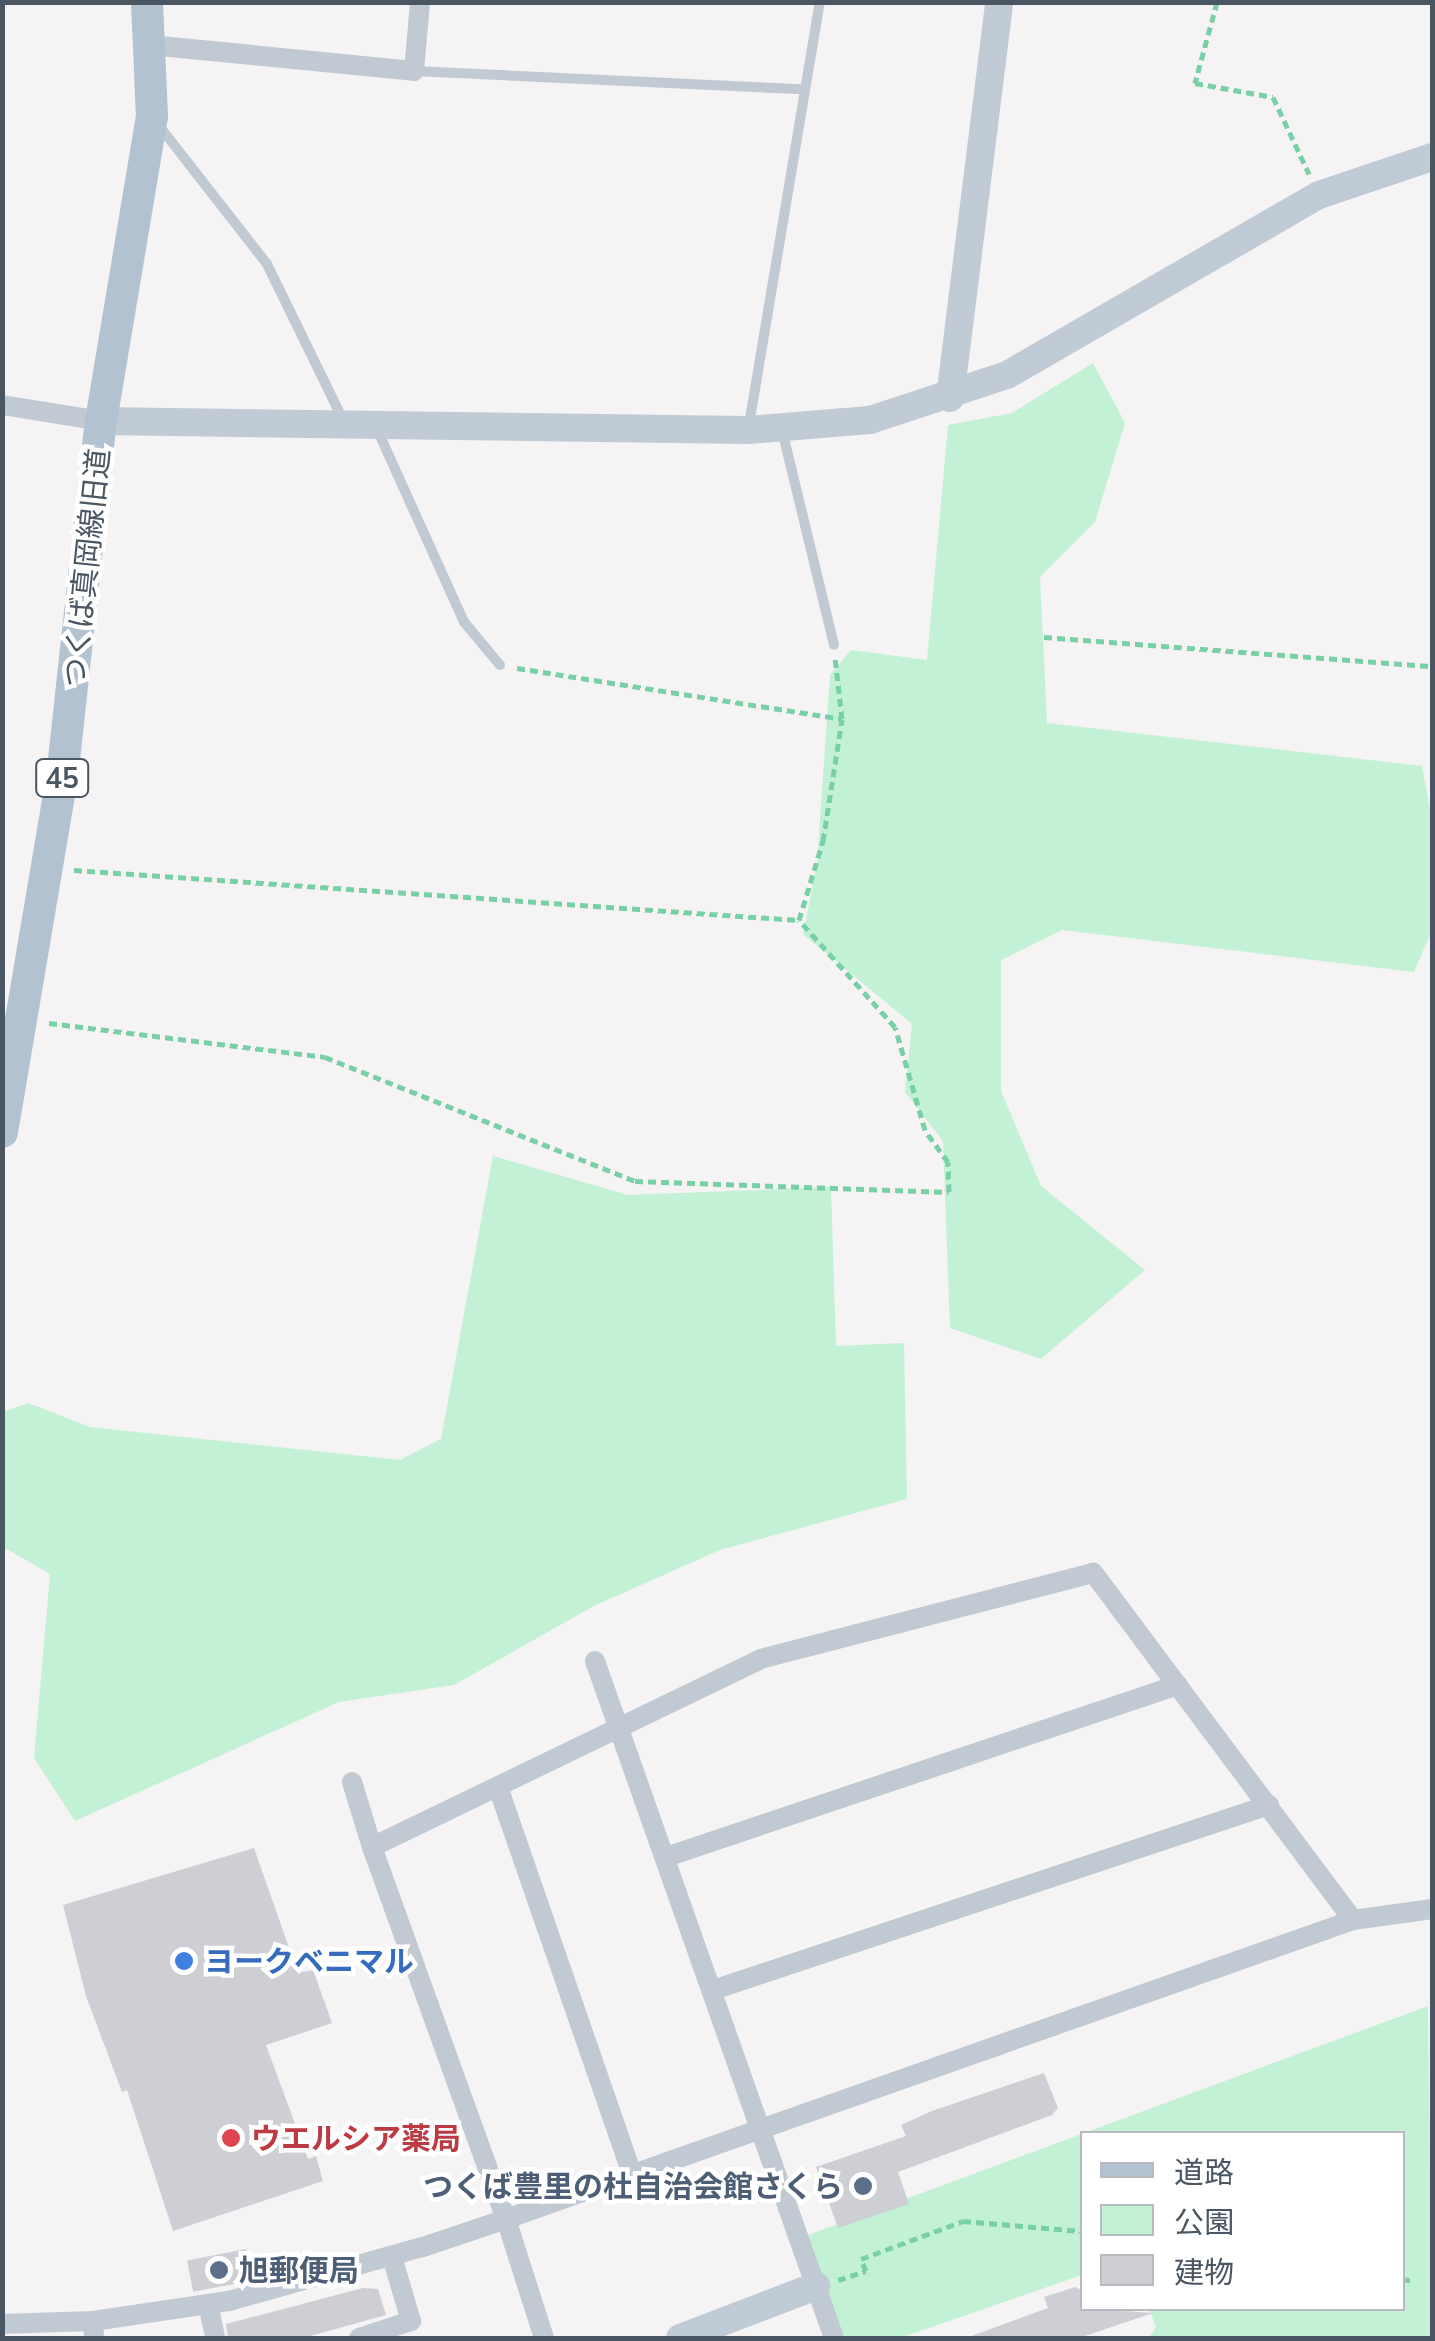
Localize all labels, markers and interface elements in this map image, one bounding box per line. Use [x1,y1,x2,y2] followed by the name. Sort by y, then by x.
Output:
[56,447,116,689] street label: つくば真岡線旧道
[34,755,90,801] road number: 45
[204,1943,414,1979] place label: ヨークベニマル
[173,1950,195,1972] marker: ヨークベニマル
[251,2120,461,2156] place label: ウエルシア薬局
[220,2127,242,2149] marker: ウエルシア薬局
[1080,2131,1405,2311] legend
[1174,2153,1234,2191] text: 道路
[423,2168,843,2204] place label: つくば豊里の杜自治会館さくら
[852,2175,874,2197] marker: つくば豊里の杜自治会館さくら
[1174,2203,1234,2241] text: 公園
[239,2252,359,2288] place label: 旭郵便局
[1174,2253,1234,2291] text: 建物
[208,2259,230,2281] marker: 旭郵便局

